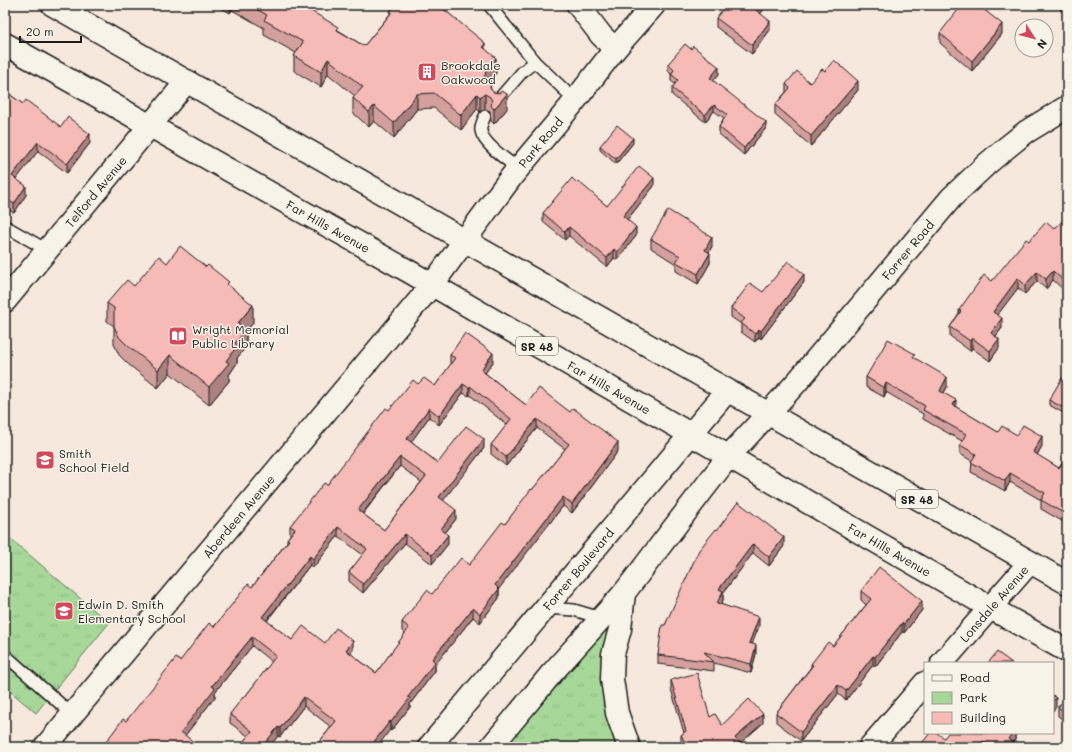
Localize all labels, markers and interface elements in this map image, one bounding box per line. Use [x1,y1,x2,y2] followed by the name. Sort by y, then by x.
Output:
[20,18,81,44] scale bar
[1014,18,1054,58] north arrow
[26,23,54,39] text: 20 m
[1034,36,1051,52] text: N
[441,57,501,87] place label: Brookdale Oakwood
[416,61,438,83] building icon: Brookdale Oakwood
[515,113,566,171] street label: Park Road
[61,153,130,231] street label: Telford Avenue
[284,196,373,256] street label: Far Hills Avenue
[878,216,937,283] street label: Forrer Road
[192,321,289,351] place label: Wright Memorial Public Library
[167,325,189,347] library icon: Wright Memorial Public Library
[516,337,558,355] road number: SR 48
[565,357,654,418] street label: Far Hills Avenue
[59,445,129,475] place label: Smith School Field
[34,449,56,471] school or university icon: Smith School Field
[199,471,278,561] street label: Aberdeen Avenue
[896,490,938,508] road number: SR 48
[845,519,934,580] street label: Far Hills Avenue
[539,524,617,613] street label: Forrer Boulevard
[956,562,1032,645] street label: Lonsdale Avenue
[78,596,186,626] place label: Edwin D. Smith Elementary School
[53,600,75,622] school or university icon: Edwin D. Smith Elementary School
[924,662,1054,734] legend
[960,669,990,685] text: Road
[960,689,987,705] text: Park
[960,709,1006,725] text: Building

